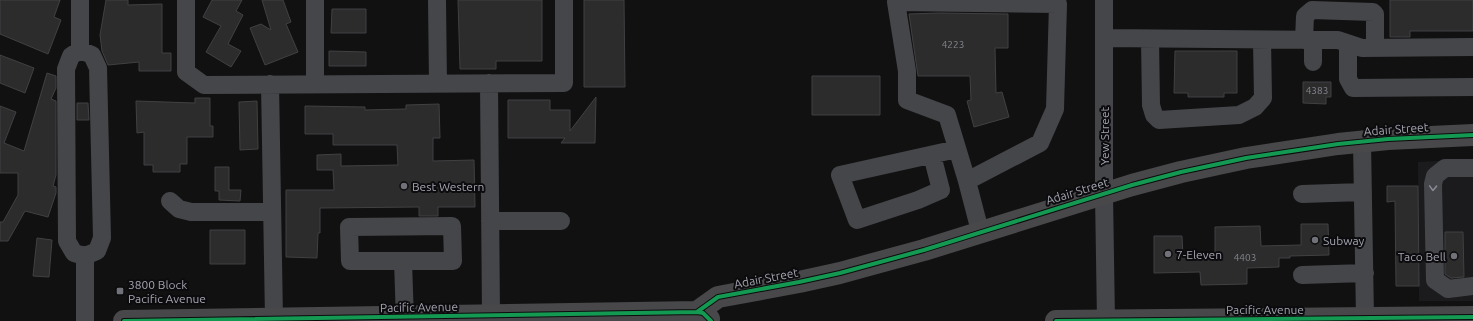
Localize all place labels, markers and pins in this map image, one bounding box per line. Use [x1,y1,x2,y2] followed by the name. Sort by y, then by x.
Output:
[412,180,484,193] place label: Best Western
[399,181,409,191] marker: Best Western
[1323,234,1365,247] place label: Subway
[1310,235,1320,245] marker: Subway
[1176,248,1222,261] place label: 7-Eleven
[1163,249,1173,259] marker: 7-Eleven
[1398,250,1446,263] place label: Taco Bell
[1449,251,1459,261] marker: Taco Bell
[128,278,206,305] place label: 3800 Block Pacific Avenue
[115,286,125,296] marker: 3800 Block Pacific Avenue

